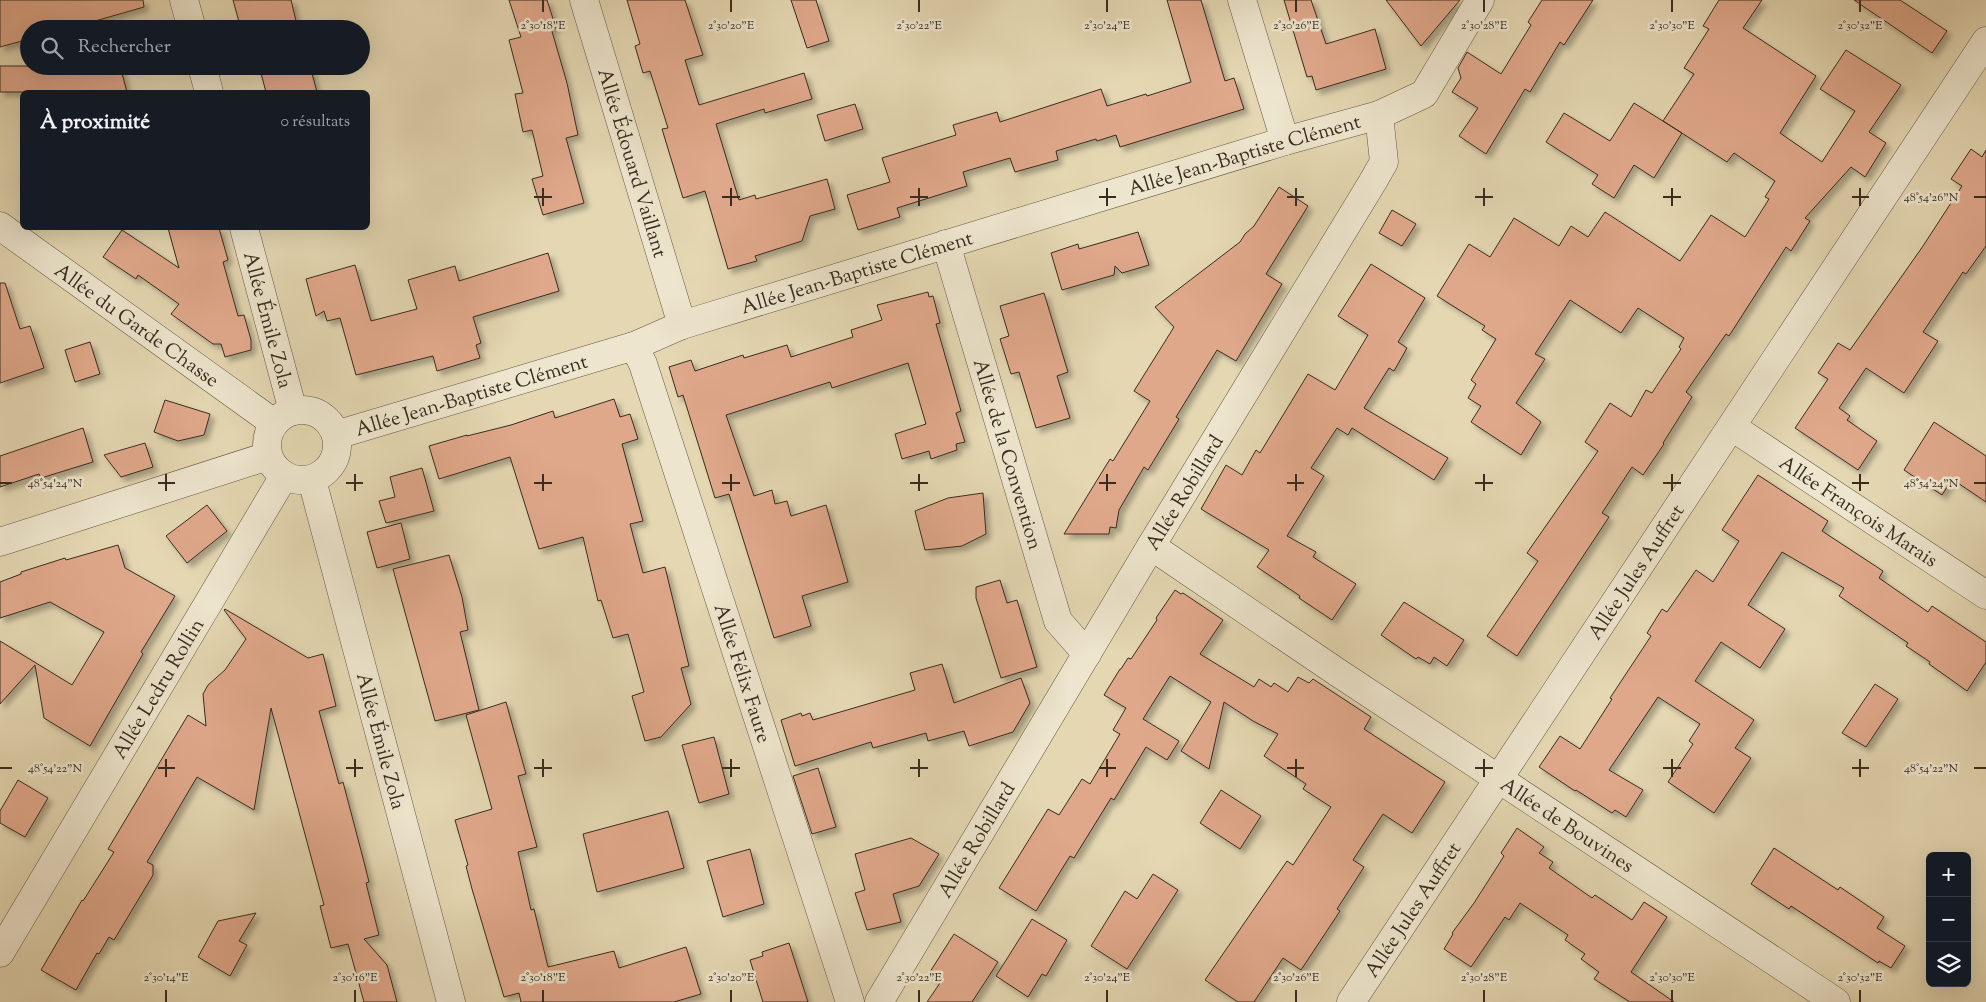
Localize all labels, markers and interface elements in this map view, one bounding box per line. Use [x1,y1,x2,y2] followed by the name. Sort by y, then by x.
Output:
[521,17,566,35] text: 2°30'18"E
[708,17,755,35] text: 2°30'20"E
[896,17,943,35] text: 2°30'22"E
[1084,17,1131,35] text: 2°30'24"E
[1273,17,1320,35] text: 2°30'26"E
[1461,17,1508,35] text: 2°30'28"E
[1649,17,1696,35] text: 2°30'30"E
[1837,17,1883,35] text: 2°30'32"E
[20,20,370,75] search box
[38,34,66,62] icon: search
[78,34,171,61] text: Rechercher
[588,65,673,262] street label: Allée Édouard Vaillant
[40,108,150,138] text: À proximité
[1125,109,1365,205] street label: Allée Jean-Baptiste Clément
[280,111,350,134] text: 0 résultats
[1904,189,1959,207] text: 48°54'26"N
[738,225,977,323] street label: Allée Jean-Baptiste Clément
[234,249,298,392] street label: Allée Émile Zola
[47,257,224,396] street label: Allée du Garde Chasse
[352,349,592,445] street label: Allée Jean-Baptiste Clément
[964,356,1048,554] street label: Allée de la Convention
[1140,430,1232,557] street label: Allée Robillard
[1772,450,1943,576] street label: Allée François Marais
[28,475,83,493] text: 48°54'24"N
[1904,475,1959,493] text: 48°54'24"N
[1582,499,1693,646] street label: Allée Jules Auffret
[705,600,777,747] street label: Allée Félix Faure
[107,614,213,765] street label: Allée Ledru Rollin
[347,670,411,813] street label: Allée Émile Zola
[28,760,82,778] text: 48°54'22"N
[1904,760,1958,778] text: 48°54'22"N
[1494,772,1639,881] street label: Allée de Bouvines
[932,778,1024,904] street label: Allée Robillard
[1359,837,1470,984] street label: Allée Jules Auffret
[1926,852,1971,987] map controls
[1926,852,1971,897] button: +
[1926,897,1971,942] button: −
[1926,942,1971,987] button: layers
[144,969,189,987] text: 2°30'14"E
[333,969,378,987] text: 2°30'16"E
[521,969,566,987] text: 2°30'18"E
[708,969,755,987] text: 2°30'20"E
[896,969,943,987] text: 2°30'22"E
[1084,969,1131,987] text: 2°30'24"E
[1273,969,1320,987] text: 2°30'26"E
[1461,969,1508,987] text: 2°30'28"E
[1649,969,1696,987] text: 2°30'30"E
[1837,969,1883,987] text: 2°30'32"E

